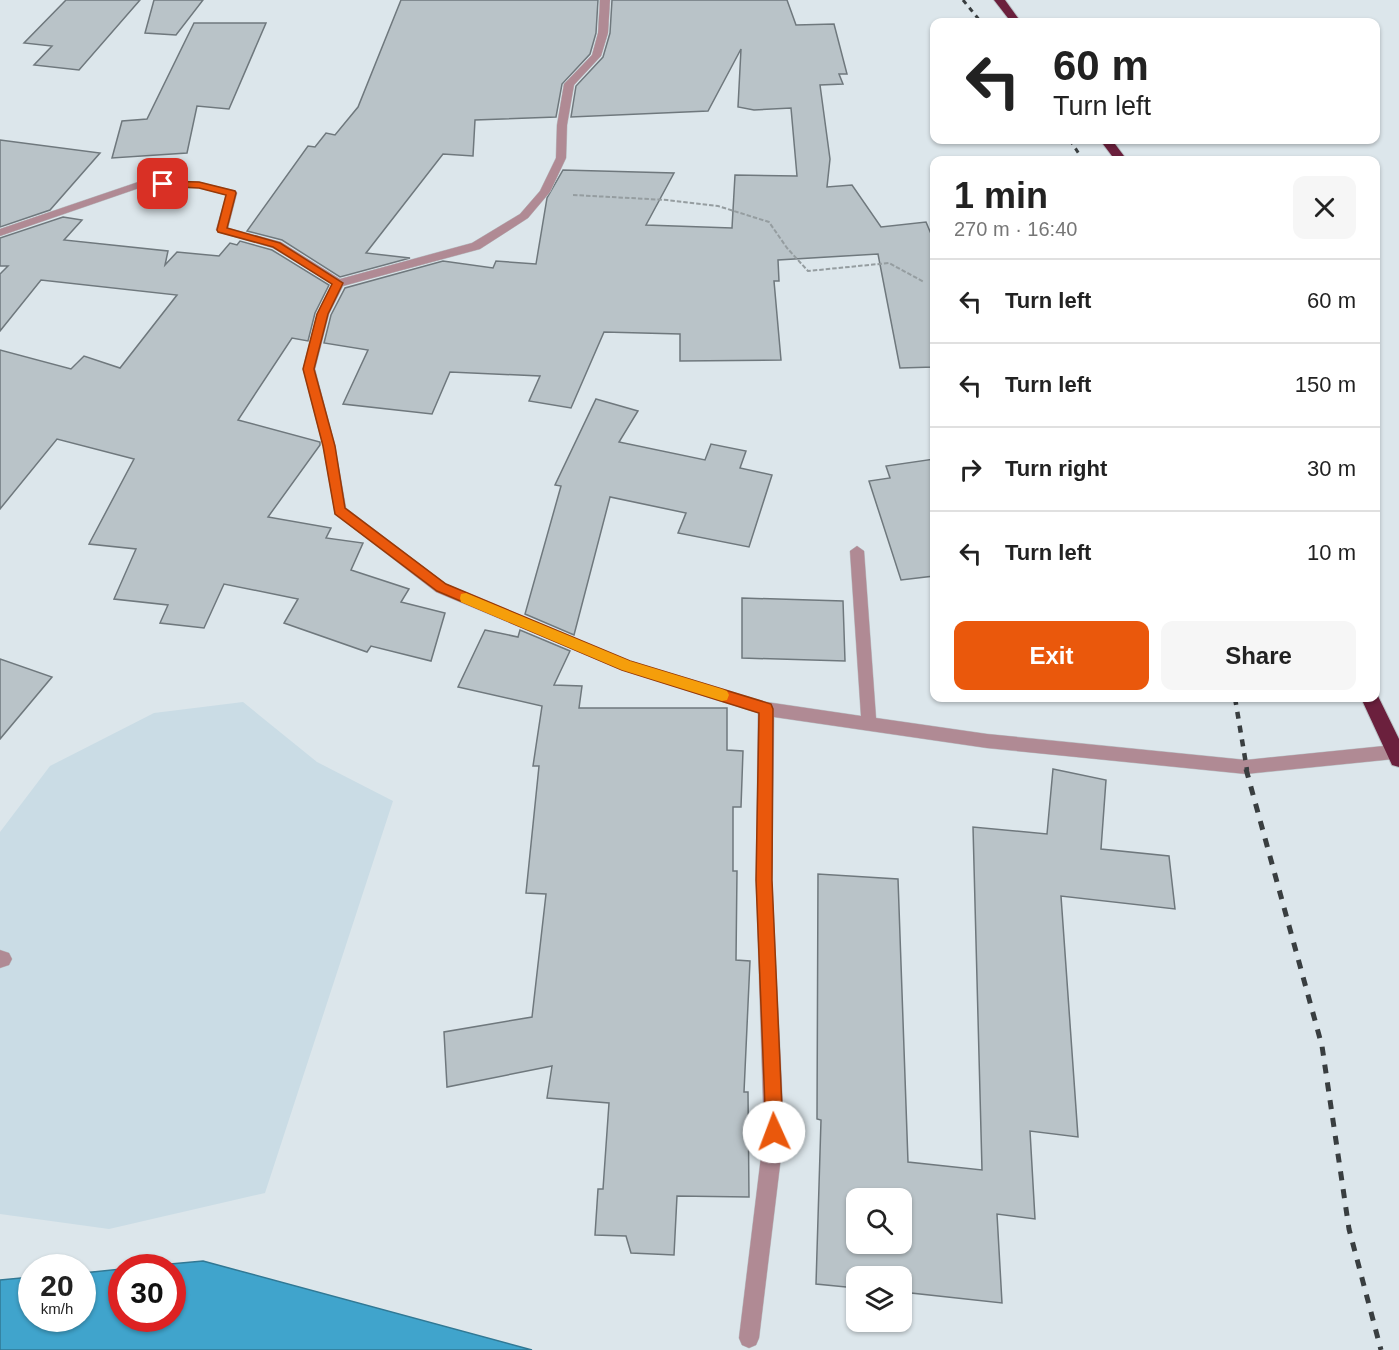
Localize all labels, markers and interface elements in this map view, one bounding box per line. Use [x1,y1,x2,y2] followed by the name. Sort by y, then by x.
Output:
[954,42,1032,120] icon: left
[1053,42,1149,89] text: 60 m
[1053,91,1151,121] text: Turn left
[137,158,188,209] pin
[146,167,179,200] icon: arrive
[954,175,1048,216] text: 1 min
[1293,176,1356,239] button: close
[954,218,1077,240] text: 270 m · 16:40
[954,285,987,318] icon: left
[1005,288,1091,313] text: Turn left
[1307,288,1356,313] text: 60 m
[954,369,987,402] icon: left
[1005,372,1091,397] text: Turn left
[1295,372,1356,397] text: 150 m
[954,453,987,486] icon: right
[1005,456,1107,481] text: Turn right
[1307,456,1356,481] text: 30 m
[954,537,987,570] icon: left
[1005,540,1091,565] text: Turn left
[1307,540,1356,565] text: 10 m
[954,621,1149,690] button: Exit
[1161,621,1356,690] button: Share
[742,1100,806,1164] position arrow
[846,1188,912,1332] map controls
[846,1188,912,1254] button: search
[108,1254,186,1332] speed limit sign: 30
[846,1266,912,1332] button: layers
[40,1269,74,1302] text: 20
[41,1300,73,1317] text: km/h

